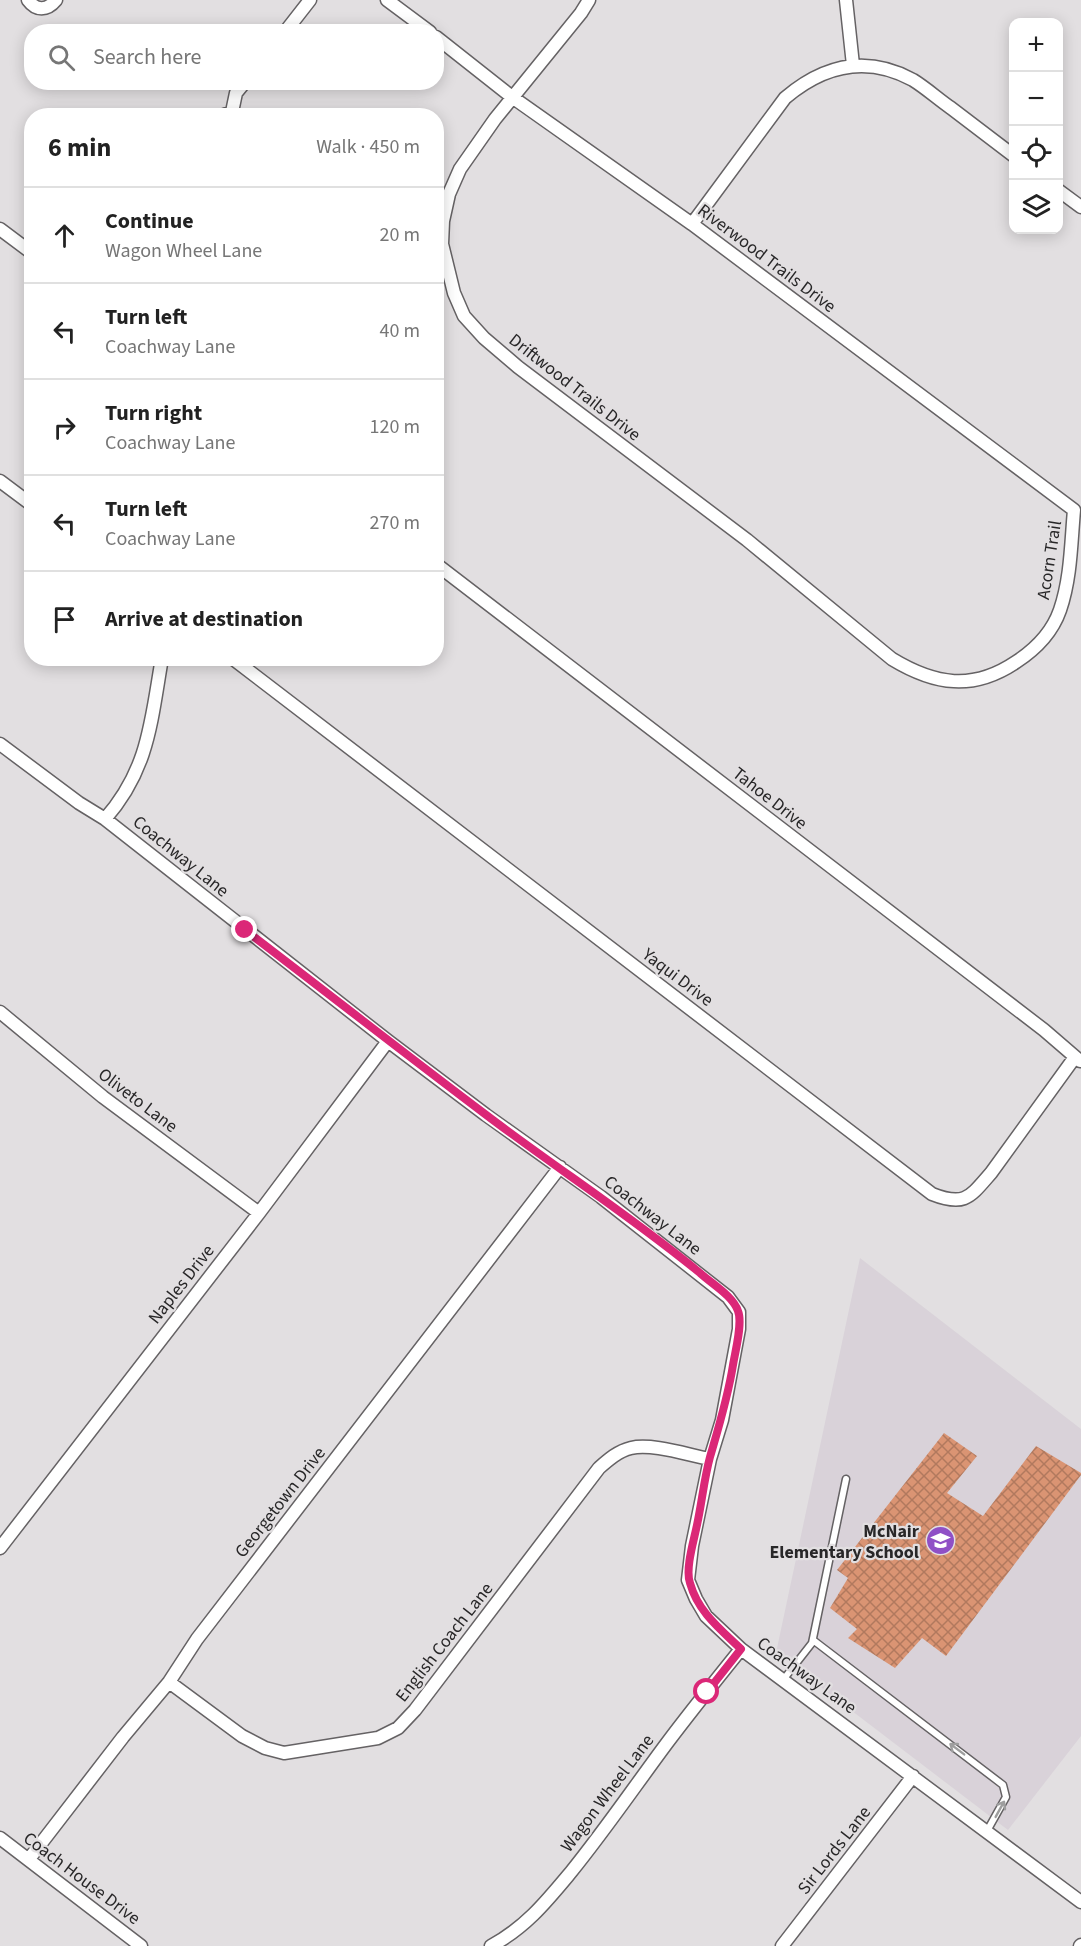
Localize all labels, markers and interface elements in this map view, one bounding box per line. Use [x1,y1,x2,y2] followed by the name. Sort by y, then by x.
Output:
[1009,18,1063,234] map controls
[1009,18,1063,72] button: +
[24,24,444,90] search box
[45,41,78,74] icon: search
[93,41,201,73] text: Search here
[1009,72,1063,126] button: −
[1009,126,1063,180] button: locate
[48,129,111,166] text: 6 min
[316,133,420,161] text: Walk · 450 m
[1009,180,1063,234] button: layers
[692,198,841,319] street label: Riverwood Trails Drive
[105,205,194,237] text: Continue
[48,219,81,252] icon: ahead
[380,221,420,249] text: 20 m
[105,237,262,265] text: Wagon Wheel Lane
[105,301,187,333] text: Turn left
[48,315,81,348] icon: left
[380,317,420,345] text: 40 m
[503,328,646,447] street label: Driftwood Trails Drive
[105,333,235,361] text: Coachway Lane
[105,397,202,429] text: Turn right
[48,411,81,444] icon: right
[370,413,420,441] text: 120 m
[105,429,235,457] text: Coachway Lane
[105,493,187,525] text: Turn left
[48,507,81,540] icon: left
[370,509,420,537] text: 270 m
[1031,519,1068,601] street label: Acorn Trail
[105,525,235,553] text: Coachway Lane
[48,603,81,636] icon: arrive
[105,603,303,635] text: Arrive at destination
[727,761,812,836] street label: Tahoe Drive
[127,810,234,903] street label: Coachway Lane
[231,916,257,942] route end
[636,942,719,1012] street label: Yaqui Drive
[93,1062,183,1139] street label: Oliveto Lane
[599,1169,707,1261] street label: Coachway Lane
[142,1239,220,1329] street label: Naples Drive
[229,1442,332,1563] street label: Georgetown Drive
[769,1519,920,1565] place label: McNair Elementary School
[924,1525,956,1557] school or university icon: McNair Elementary School
[390,1577,499,1707] street label: English Coach Lane
[752,1631,862,1720] street label: Coachway Lane
[693,1678,719,1704] route start
[555,1729,660,1857] street label: Wagon Wheel Lane
[950,1743,966,1755] one-way arrow
[792,1801,877,1900] street label: Sir Lords Lane
[994,1801,1006,1818] one-way arrow
[18,1826,146,1931] street label: Coach House Drive

